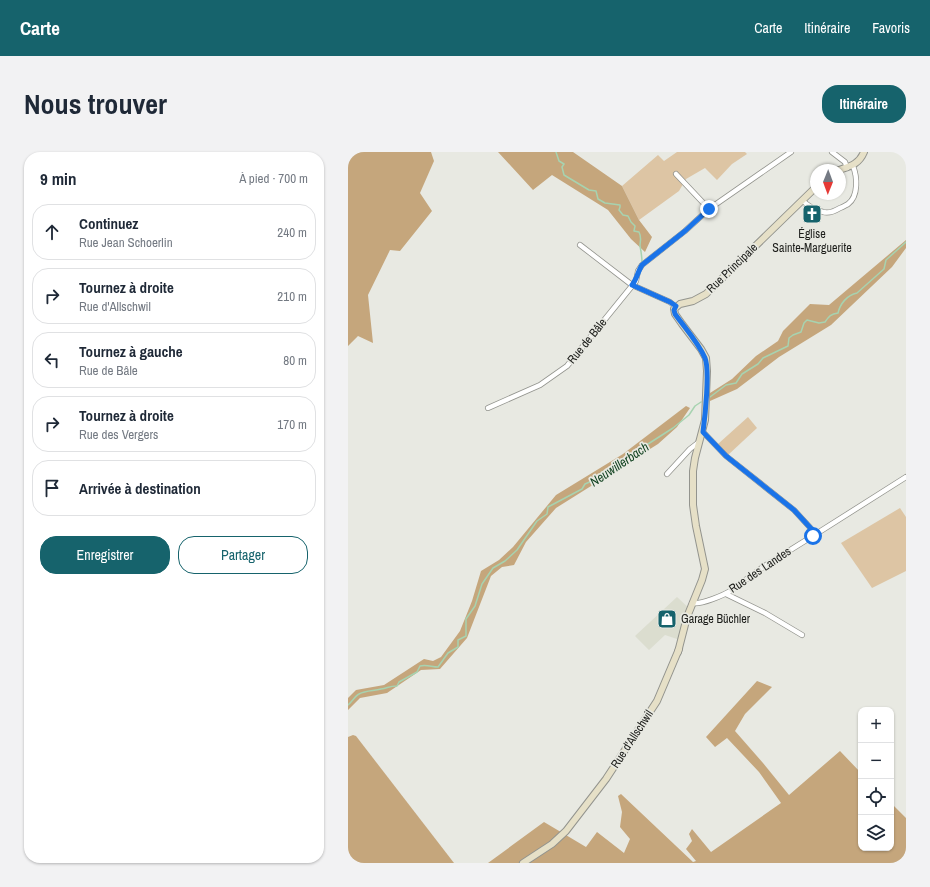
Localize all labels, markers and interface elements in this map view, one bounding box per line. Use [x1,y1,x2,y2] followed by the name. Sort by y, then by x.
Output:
[20,15,60,41] text: Carte
[754,19,782,37] text: Carte
[804,19,850,37] text: Itinéraire
[872,19,910,37] text: Favoris
[24,85,167,123] text: Nous trouver
[822,85,906,123] button: Itinéraire
[810,164,846,200] north arrow
[40,167,76,190] text: 9 min
[239,170,308,187] text: À pied · 700 m
[700,200,718,218] route end
[801,203,823,225] church icon: Église Sainte-Marguerite
[79,213,138,234] text: Continuez
[41,221,63,243] icon: ahead
[277,224,307,241] text: 240 m
[772,226,852,256] place label: Église Sainte-Marguerite
[79,234,173,251] text: Rue Jean Schoerlin
[703,240,761,296] street label: Rue Principale
[79,277,174,298] text: Tournez à droite
[41,285,63,307] icon: right
[277,288,307,305] text: 210 m
[79,298,151,315] text: Rue d'Allschwil
[564,315,610,367] street label: Rue de Bâle
[79,341,183,362] text: Tournez à gauche
[41,349,63,371] icon: left
[283,352,307,369] text: 80 m
[79,362,138,379] text: Rue de Bâle
[79,405,174,426] text: Tournez à droite
[41,413,63,435] icon: right
[277,416,307,433] text: 170 m
[79,426,158,443] text: Rue des Vergers
[587,438,652,490] water label: Neuwillerbach
[41,477,63,499] icon: arrive
[79,478,201,499] text: Arrivée à destination
[804,527,822,545] route start
[40,536,170,574] button: Enregistrer
[178,536,308,574] button: Partager
[726,543,794,597] street label: Rue des Landes
[656,608,678,630] shop icon: Garage Büchler
[681,611,751,627] place label: Garage Büchler
[607,707,657,771] street label: Rue d'Allschwil
[858,707,894,851] map controls
[858,707,894,743] button: +
[858,743,894,779] button: −
[858,779,894,815] button: locate
[858,815,894,851] button: layers

